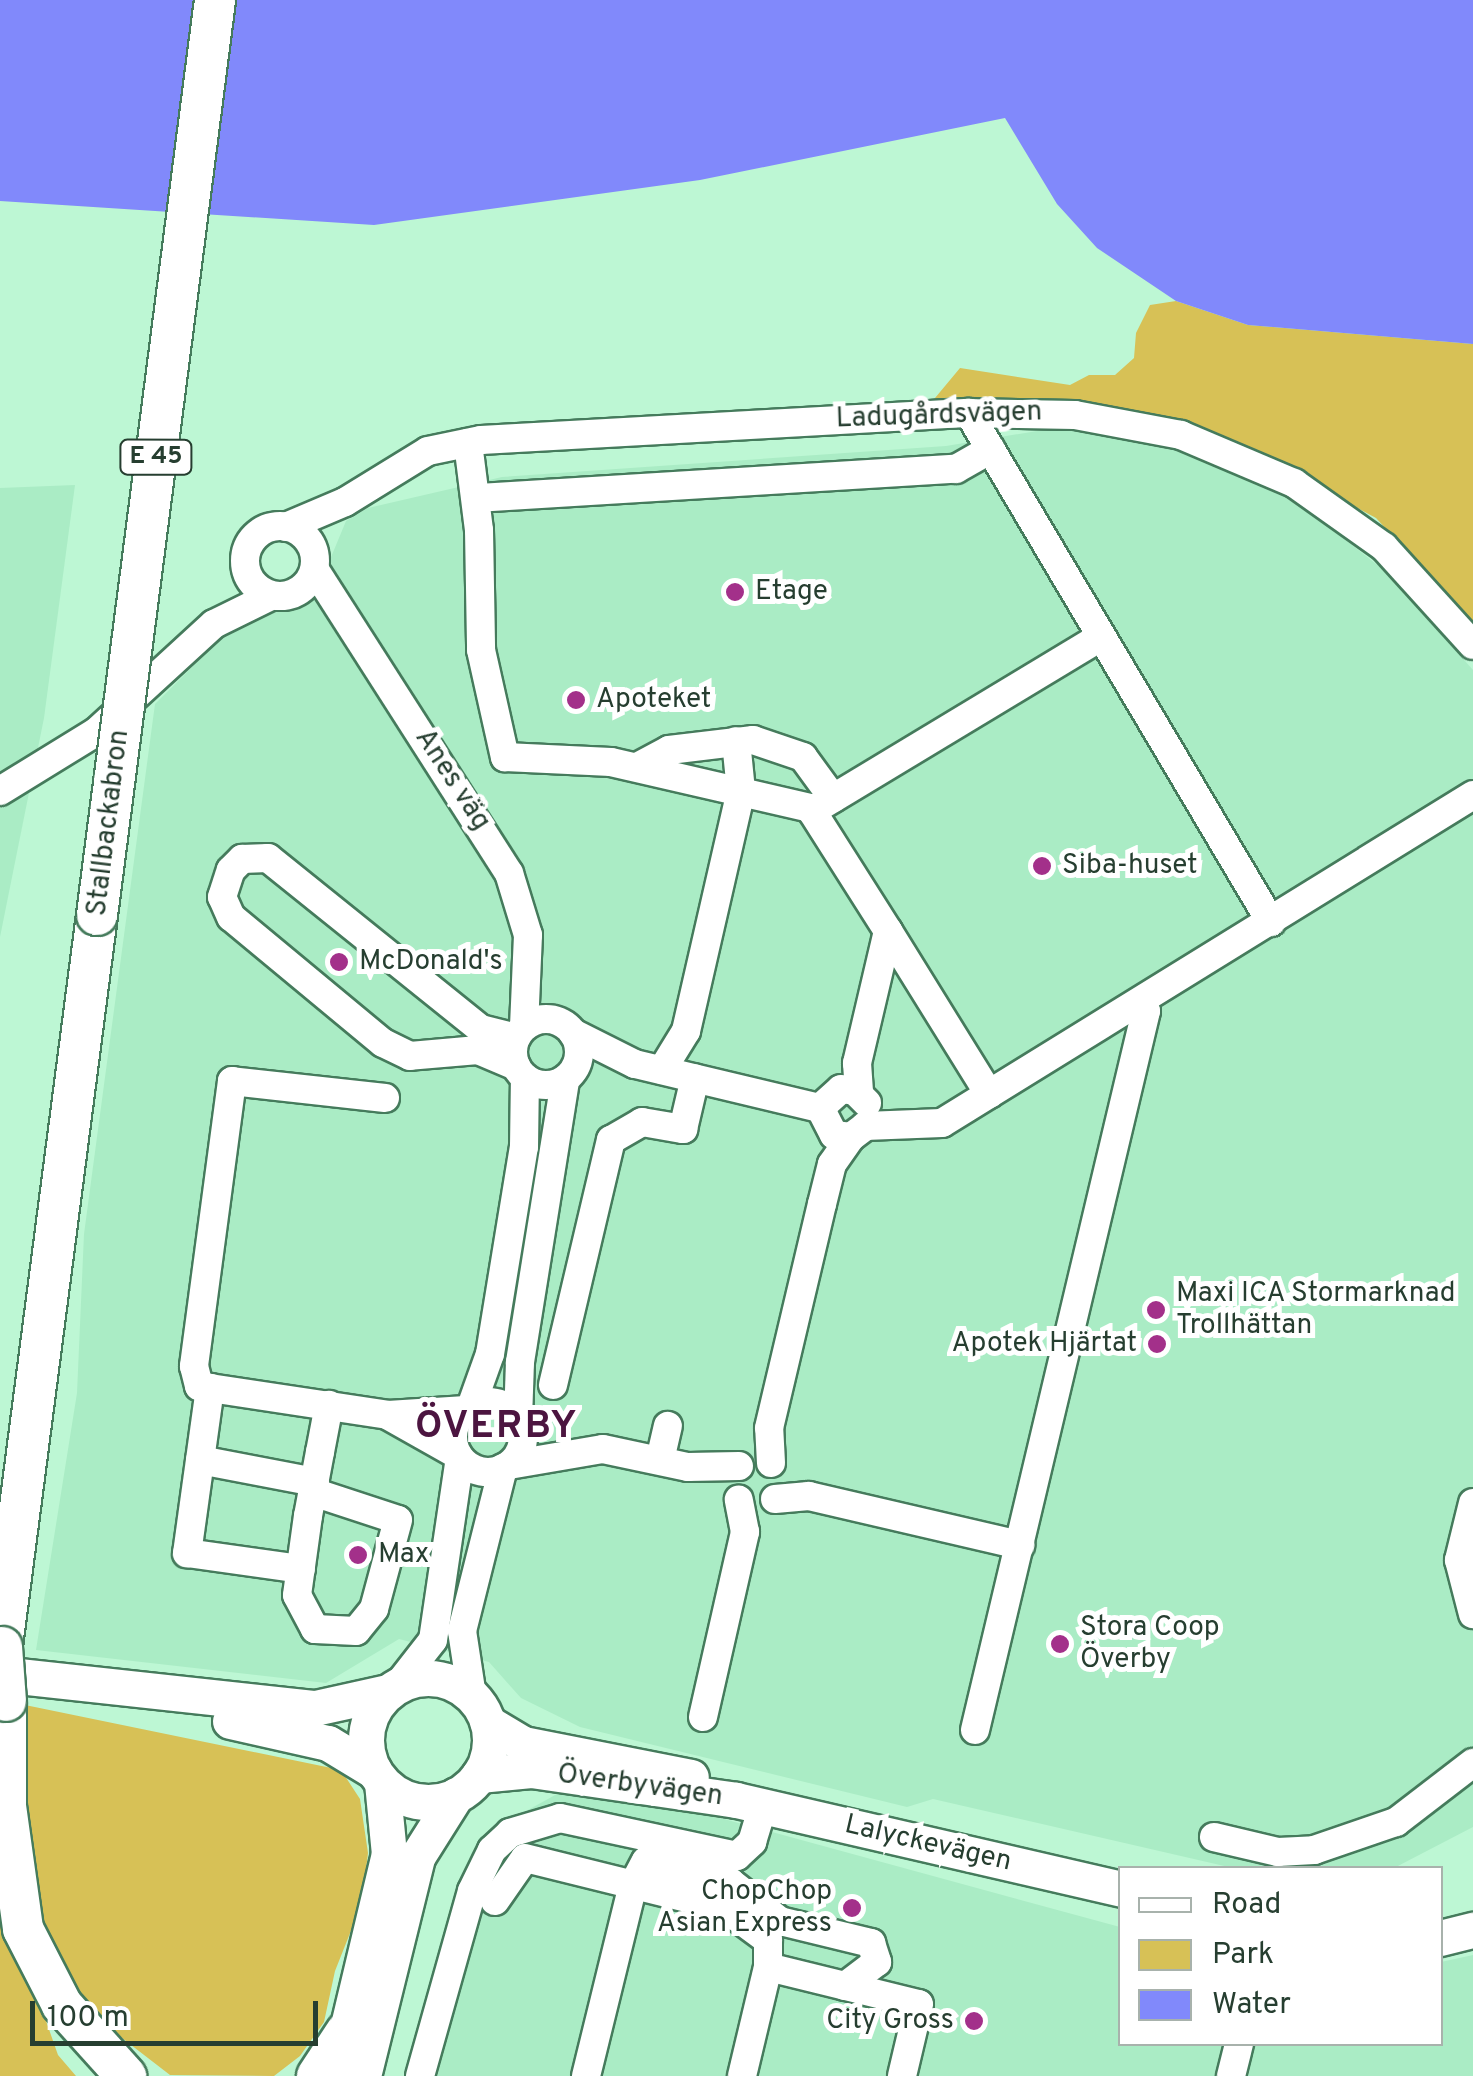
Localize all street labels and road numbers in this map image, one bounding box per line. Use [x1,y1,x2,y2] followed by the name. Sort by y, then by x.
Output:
[835,396,1043,436] street label: Ladugårdsvägen
[118,437,194,477] road number: E 45
[407,723,497,837] street label: Anes väg
[81,728,137,918] street label: Stallbackabron
[555,1758,725,1814] street label: Överbyvägen
[841,1808,1015,1880] street label: Lalyckevägen

